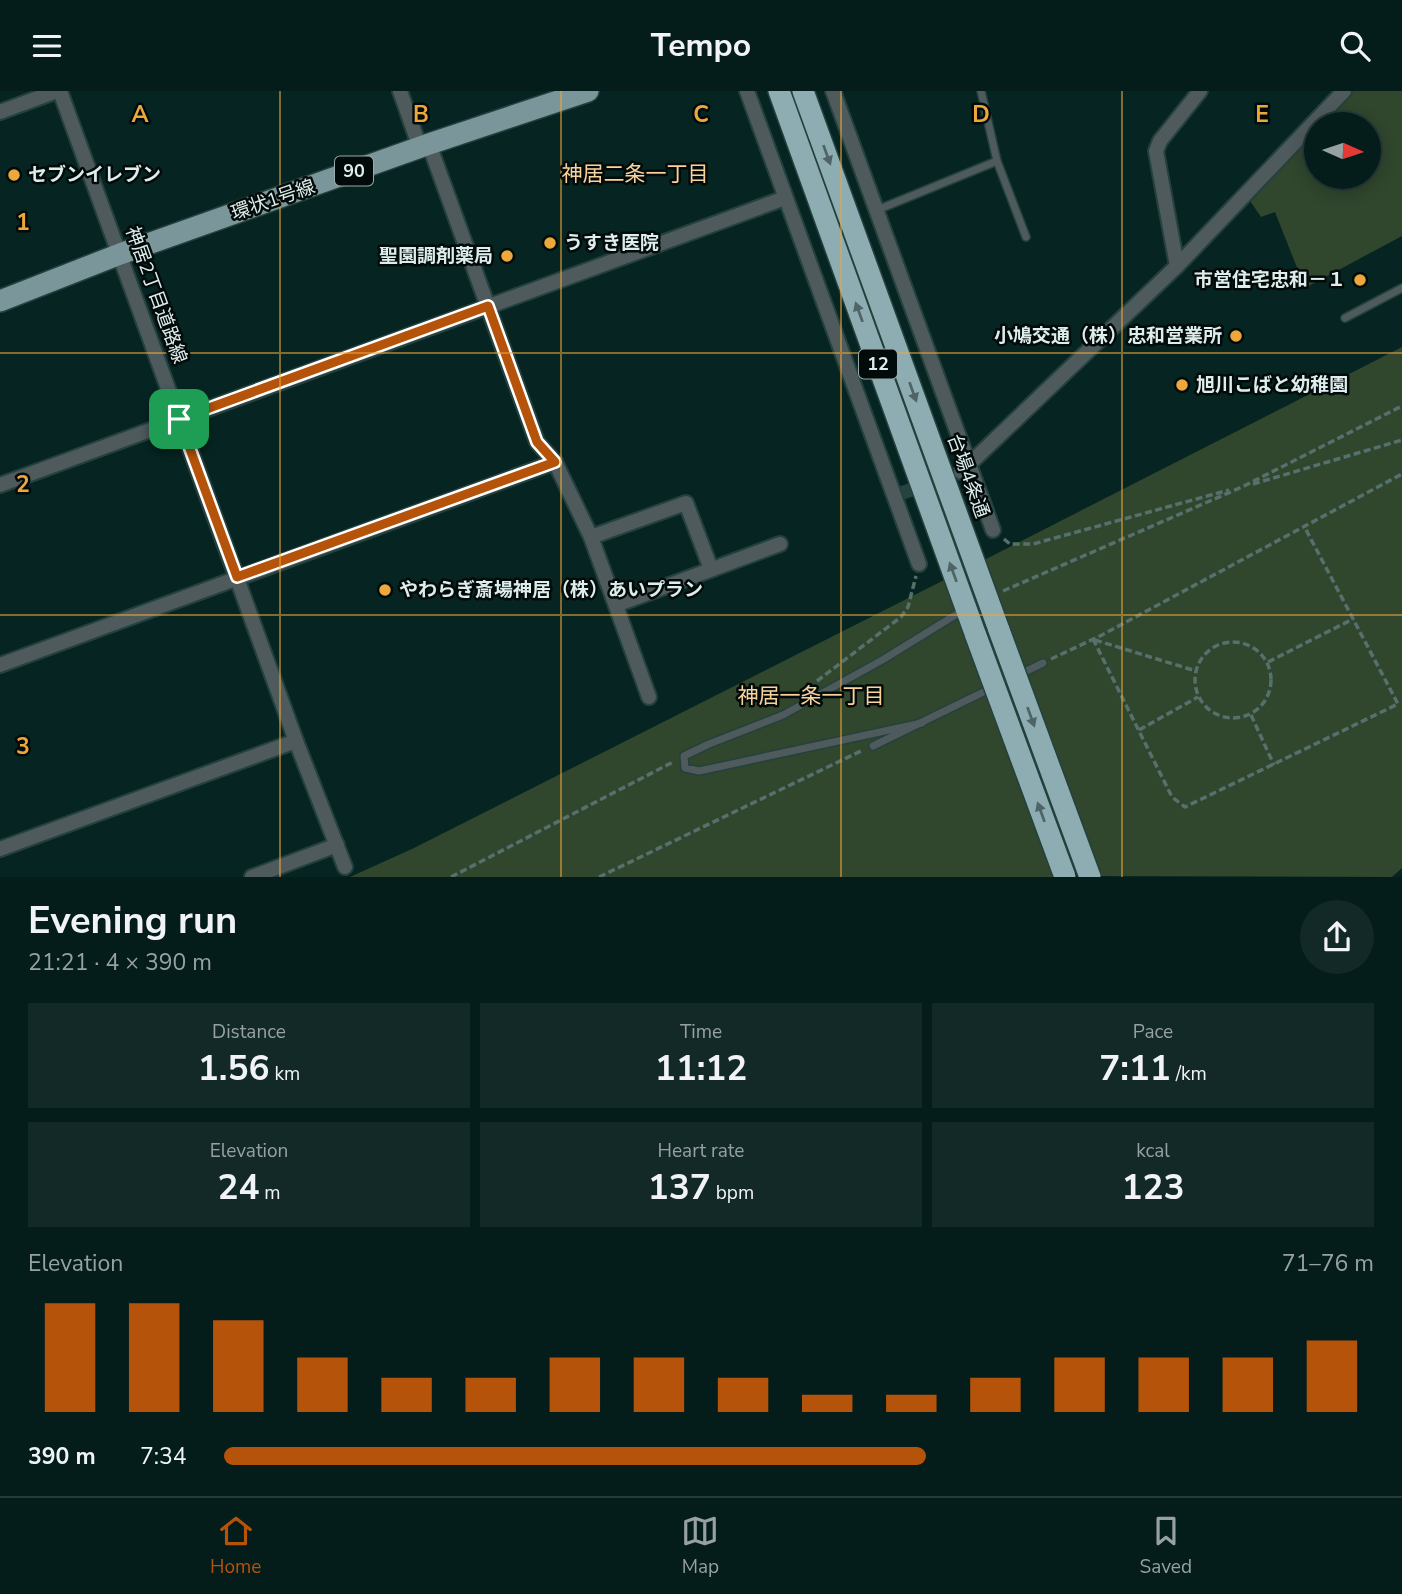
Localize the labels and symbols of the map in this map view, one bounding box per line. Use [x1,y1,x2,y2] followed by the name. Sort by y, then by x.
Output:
[131,99,149,130] text: A
[413,99,429,130] text: B
[693,99,709,130] text: C
[972,99,990,130] text: D
[1255,99,1269,130] text: E
[1304,112,1381,189] north arrow
[822,145,833,166] one-way arrow
[335,157,373,185] road number: 90
[562,160,709,188] district label: 神居二条一丁目
[28,162,161,188] place label: セブンイレブン
[6,167,22,183] marker: セブンイレブン
[227,173,319,227] street label: 環状1号線
[16,207,30,238] text: 1
[119,223,193,367] street label: 神居2丁目道路線
[564,230,659,256] place label: うすき医院
[542,235,558,251] marker: うすき医院
[379,243,493,269] place label: 聖園調剤薬局
[499,248,515,264] marker: 聖園調剤薬局
[1194,267,1346,293] place label: 市営住宅忠和－１
[1352,272,1368,288] marker: 市営住宅忠和－１
[853,301,864,322] one-way arrow
[994,323,1222,349] place label: 小鳩交通（株）忠和営業所
[1228,328,1244,344] marker: 小鳩交通（株）忠和営業所
[859,349,897,379] road number: 12
[1196,372,1348,398] place label: 旭川こばと幼稚園
[1174,377,1190,393] marker: 旭川こばと幼稚園
[908,381,919,402] one-way arrow
[149,389,209,449] pin
[941,430,995,522] street label: 台場4条通
[16,469,30,500] text: 2
[947,562,958,583] one-way arrow
[399,577,703,603] place label: やわらぎ斎場神居（株）あいプラン
[377,582,393,598] marker: やわらぎ斎場神居（株）あいプラン
[738,682,885,710] district label: 神居一条一丁目
[1026,706,1037,727] one-way arrow
[16,731,30,762] text: 3
[1036,802,1047,823] one-way arrow

